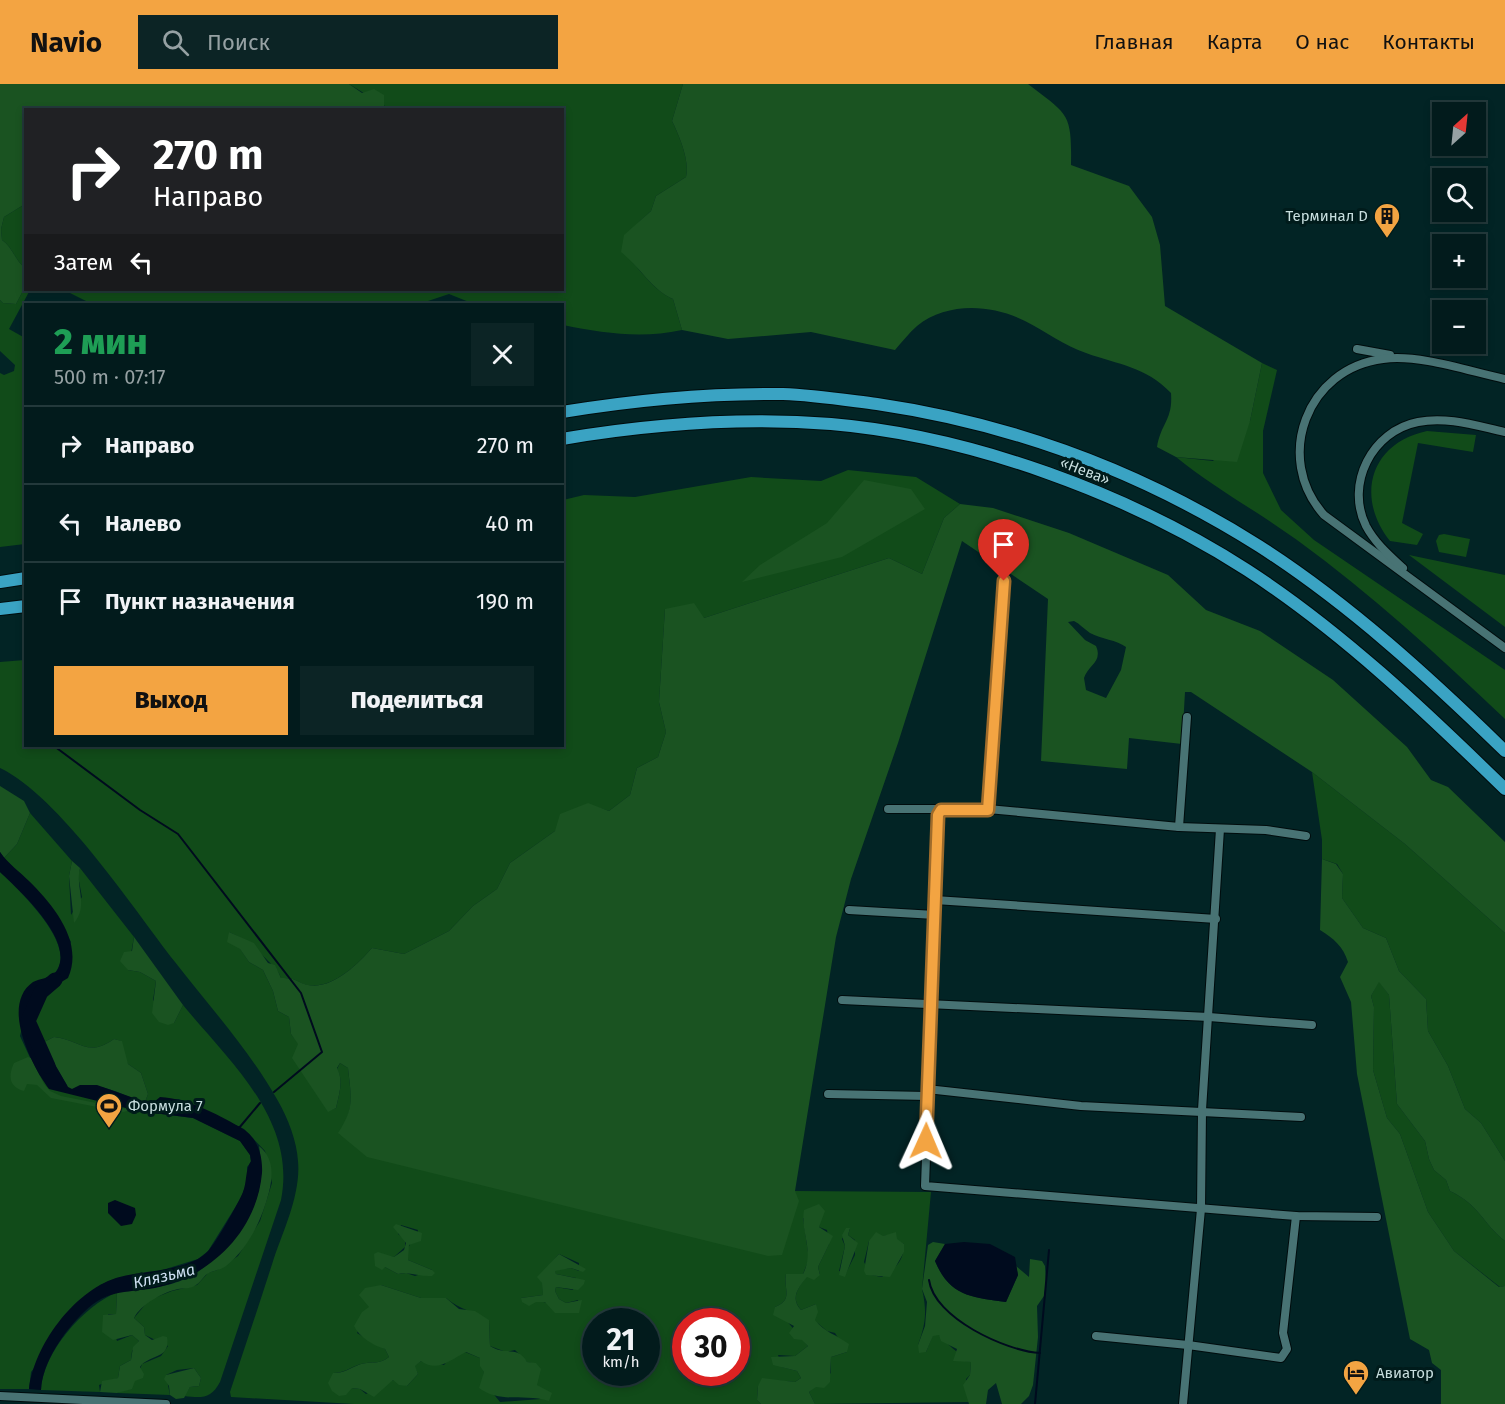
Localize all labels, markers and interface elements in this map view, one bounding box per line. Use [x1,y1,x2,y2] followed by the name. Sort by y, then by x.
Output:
[138,15,558,69] search box
[30,26,102,59] text: Navio
[159,26,192,59] icon: search
[207,29,270,56] text: Поиск
[1094,29,1174,55] text: Главная
[1207,29,1262,55] text: Карта
[1295,29,1349,55] text: О нас
[1382,29,1475,55] text: Контакты
[1432,102,1486,156] north arrow
[1432,102,1486,354] map controls
[153,130,264,180] text: 270 m
[54,132,132,210] icon: right
[1432,168,1486,222] button: search
[153,181,263,213] text: Направо
[1372,201,1402,239] building icon: Терминал D
[1286,207,1368,225] place label: Терминал D
[1432,234,1486,288] button: +
[125,246,158,279] icon: left
[54,249,113,276] text: Затем
[1432,300,1486,354] button: −
[54,320,147,364] text: 2 мин
[471,323,534,386] button: close
[54,365,165,389] text: 500 m · 07:17
[54,429,87,462] icon: right
[105,432,194,459] text: Направо
[477,432,534,459] text: 270 m
[1058,453,1112,489] street label: «Нева»
[54,507,87,540] icon: left
[105,510,181,537] text: Налево
[485,510,534,537] text: 40 m
[978,519,1029,581] pin
[987,528,1020,561] icon: arrive
[54,585,87,618] icon: arrive
[105,588,295,615] text: Пункт назначения
[476,588,534,615] text: 190 m
[54,666,288,735] button: Выход
[300,666,534,735] button: Поделиться
[94,1091,124,1129] sports icon: Формула 7
[128,1097,203,1115] place label: Формула 7
[894,1109,958,1173] position arrow
[131,1260,197,1292] water label: Клязьма
[672,1308,750,1386] speed limit sign: 30
[607,1322,635,1358] text: 21
[602,1353,640,1371] text: km/h
[1341,1358,1371,1396] hotel icon: Авиатор
[1376,1364,1434,1382] place label: Авиатор

